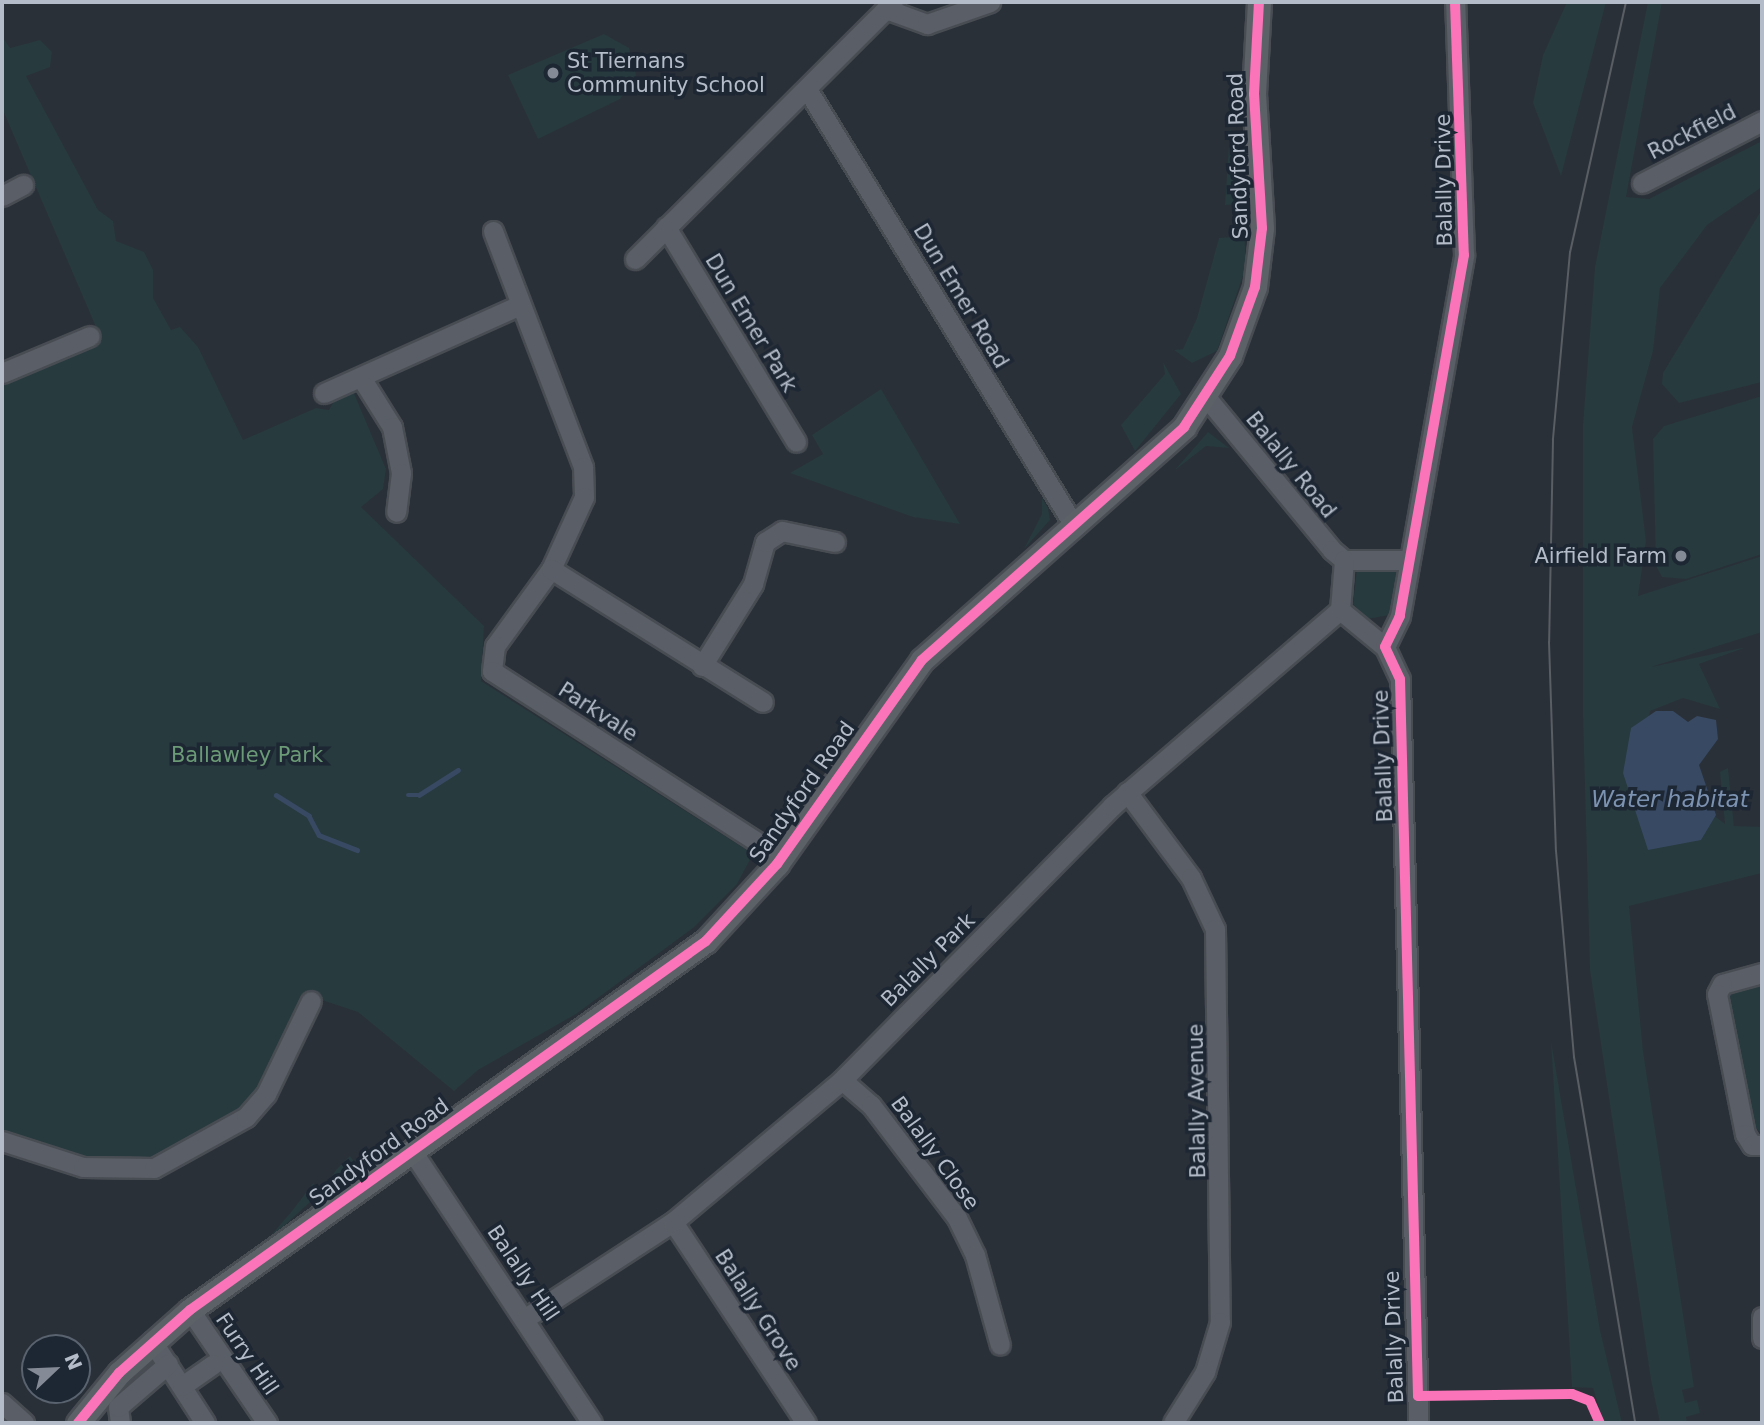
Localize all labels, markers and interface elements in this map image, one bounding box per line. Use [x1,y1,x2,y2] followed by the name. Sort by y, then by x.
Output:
[567,48,765,98] place label: St Tiernans Community School
[545,65,561,81] marker: St Tiernans Community School
[1223,72,1253,240] street label: Sandyford Road
[1644,99,1740,165] street label: Rockfield
[1430,113,1458,247] street label: Balally Drive
[908,219,1014,373] street label: Dun Emer Road
[700,249,802,397] street label: Dun Emer Park
[1240,407,1342,523] street label: Balally Road
[1534,543,1667,569] place label: Airfield Farm
[1673,548,1689,564] marker: Airfield Farm
[554,677,642,747] street label: Parkvale
[1368,689,1398,823] street label: Balally Drive
[744,717,860,867] street label: Sandyford Road
[171,742,323,768] park label: Ballawley Park
[1591,785,1749,813] water label: Water habitat
[876,908,980,1012] street label: Balally Park
[1183,1023,1211,1179] street label: Balally Avenue
[885,1091,985,1215] street label: Balally Close
[304,1093,454,1211] street label: Sandyford Road
[482,1220,564,1326] street label: Balally Hill
[709,1245,807,1375] street label: Balally Grove
[1379,1270,1409,1404] street label: Balally Drive
[210,1308,284,1400] street label: Furry Hill
[21,1334,91,1404] north arrow
[60,1350,87,1373] text: N

